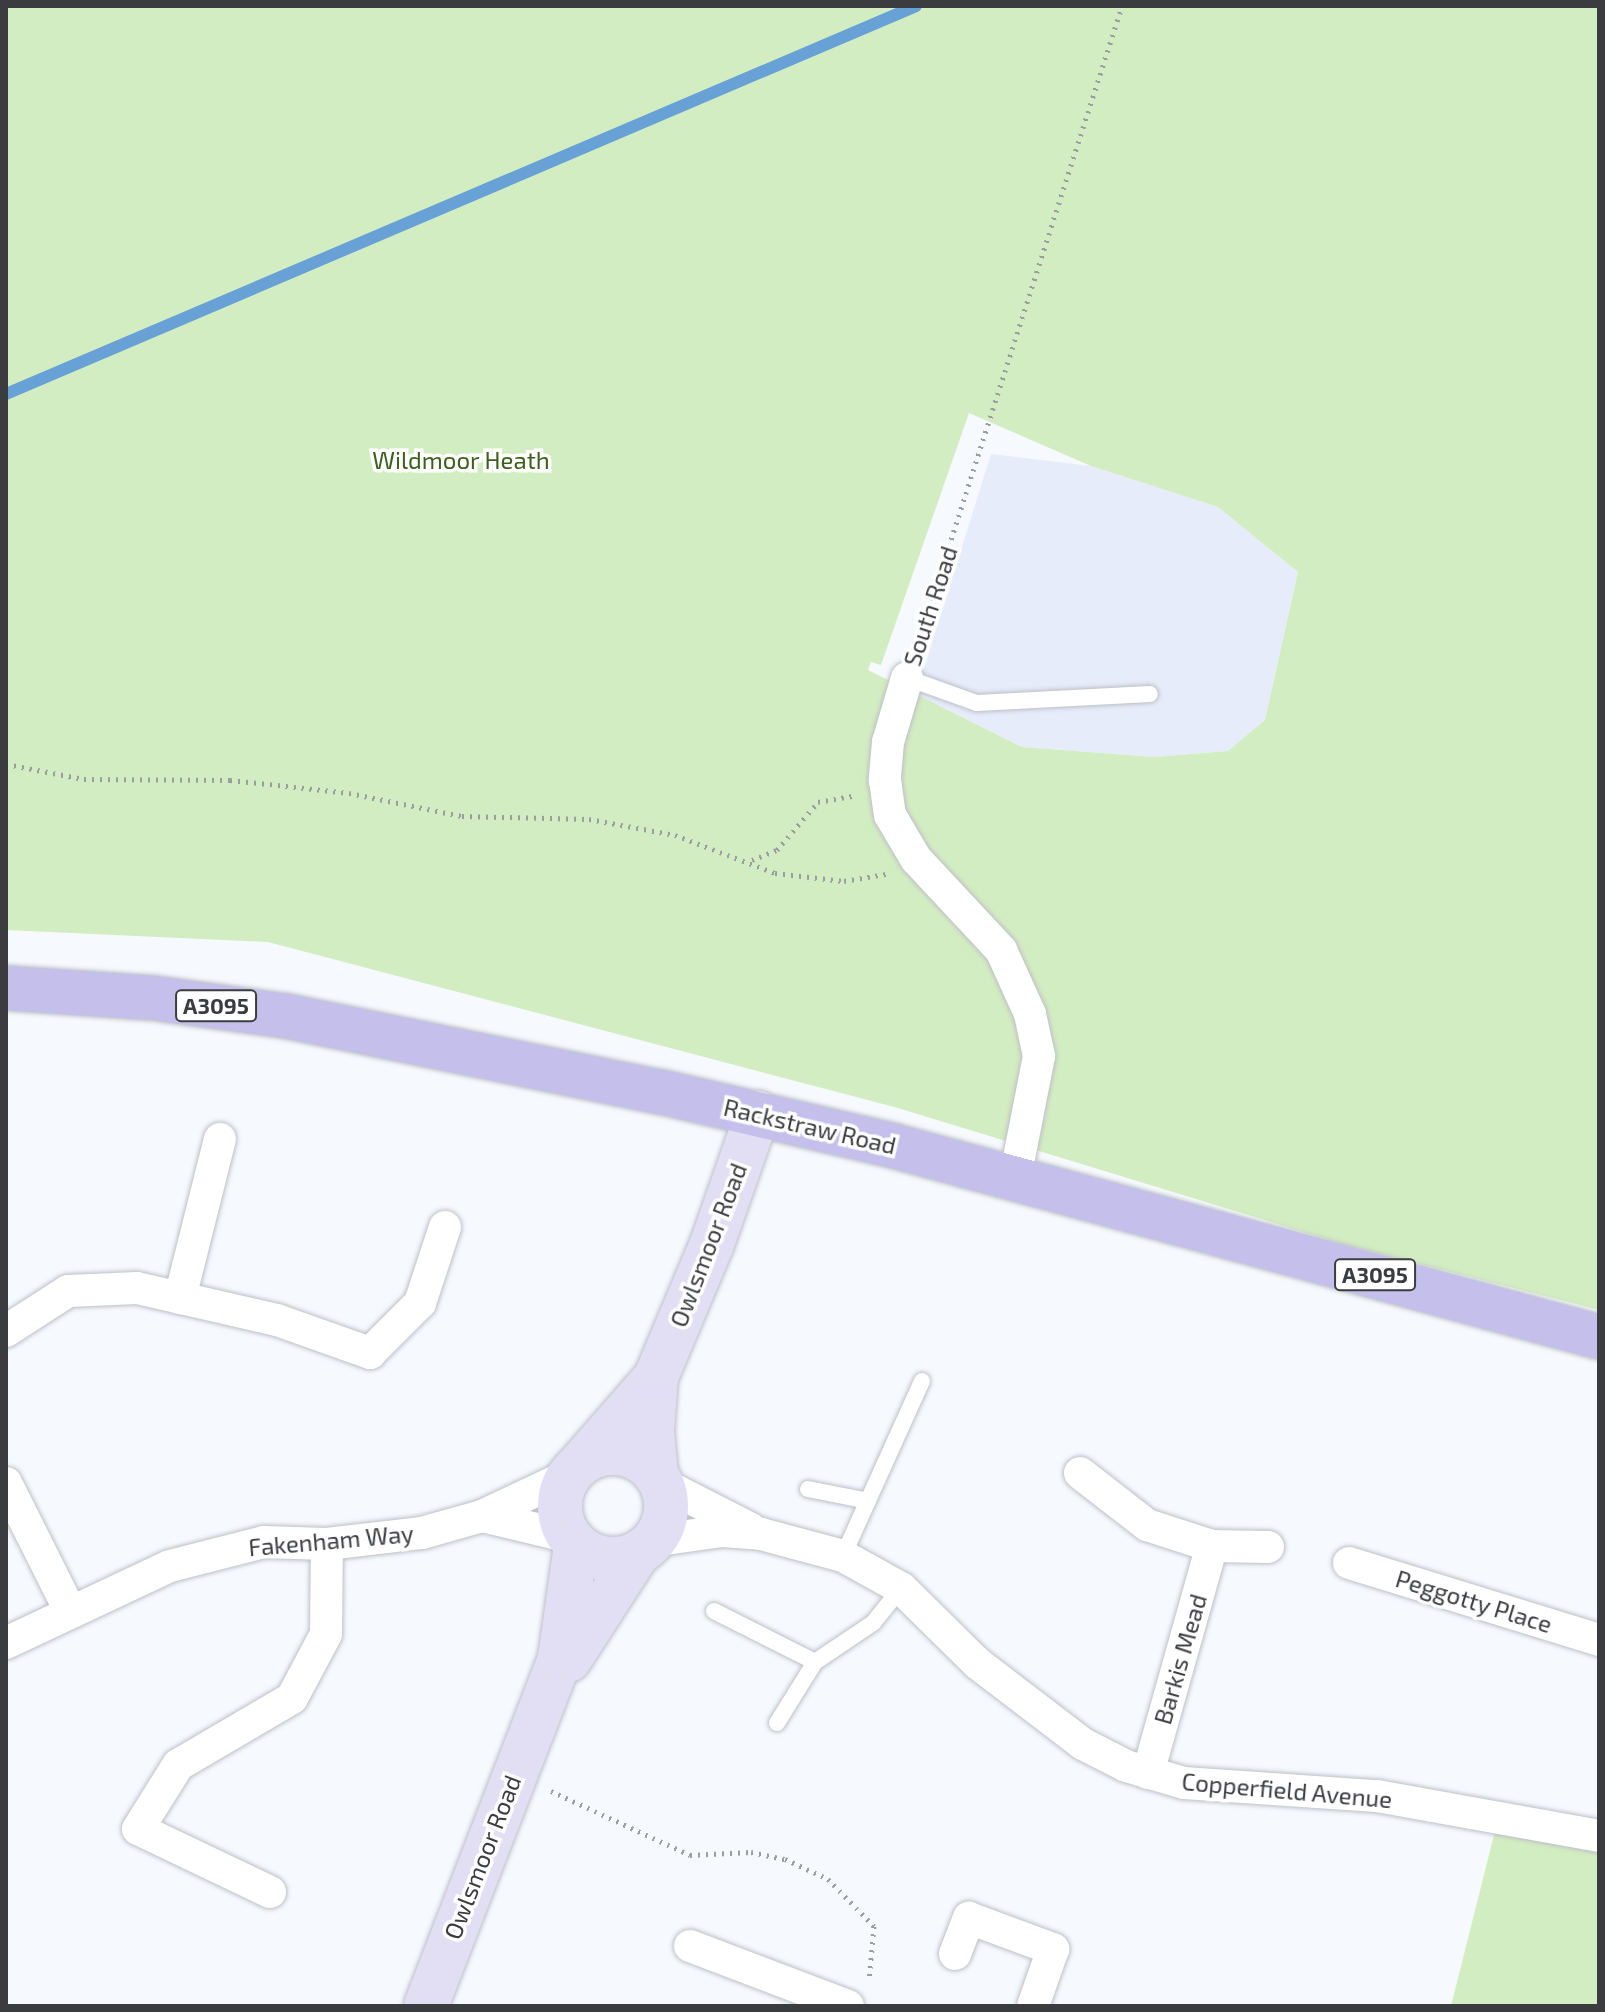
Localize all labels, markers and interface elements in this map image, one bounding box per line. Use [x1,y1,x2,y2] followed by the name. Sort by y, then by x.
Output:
[372,446,550,474] park label: Wildmoor Heath
[897,542,963,670] street label: South Road
[174,988,258,1024] road number: A3095
[721,1092,899,1160] street label: Rackstraw Road
[663,1159,753,1331] street label: Owlsmoor Road
[1333,1257,1417,1293] road number: A3095
[247,1518,415,1562] street label: Fakenham Way
[1392,1563,1556,1639] street label: Peggotty Place
[1148,1591,1212,1727] street label: Barkis Mead
[1180,1766,1394,1814] street label: Copperfield Avenue
[437,1771,527,1943] street label: Owlsmoor Road

